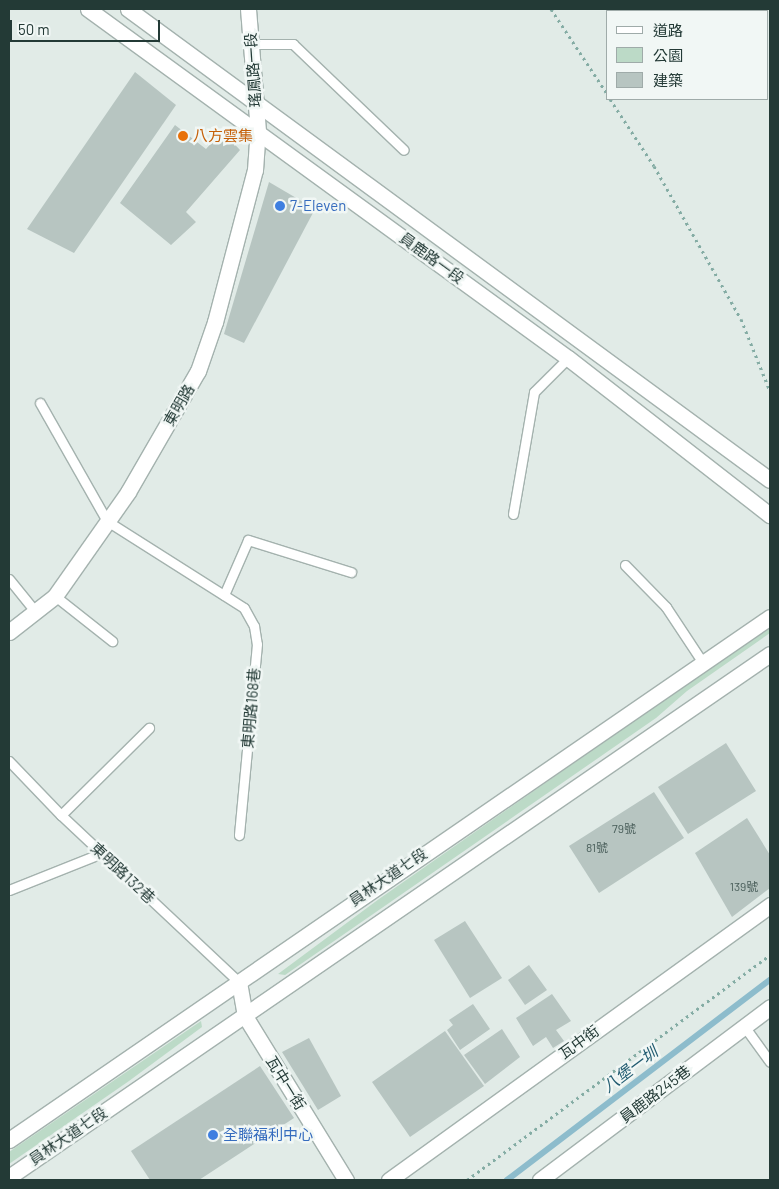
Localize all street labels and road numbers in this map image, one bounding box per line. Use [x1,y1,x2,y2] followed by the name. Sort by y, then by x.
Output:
[241,32,265,108] street label: 瑤鳳路一段
[396,229,468,287] street label: 員鹿路一段
[160,381,198,429] street label: 東明路
[239,667,263,749] street label: 東明路168巷
[87,839,159,907] street label: 東明路132巷
[346,844,430,910] street label: 員林大道七段
[556,1021,602,1063] street label: 瓦中街
[262,1053,310,1113] street label: 瓦中一街
[616,1062,694,1126] street label: 員鹿路245巷
[26,1103,110,1169] street label: 員林大道七段

